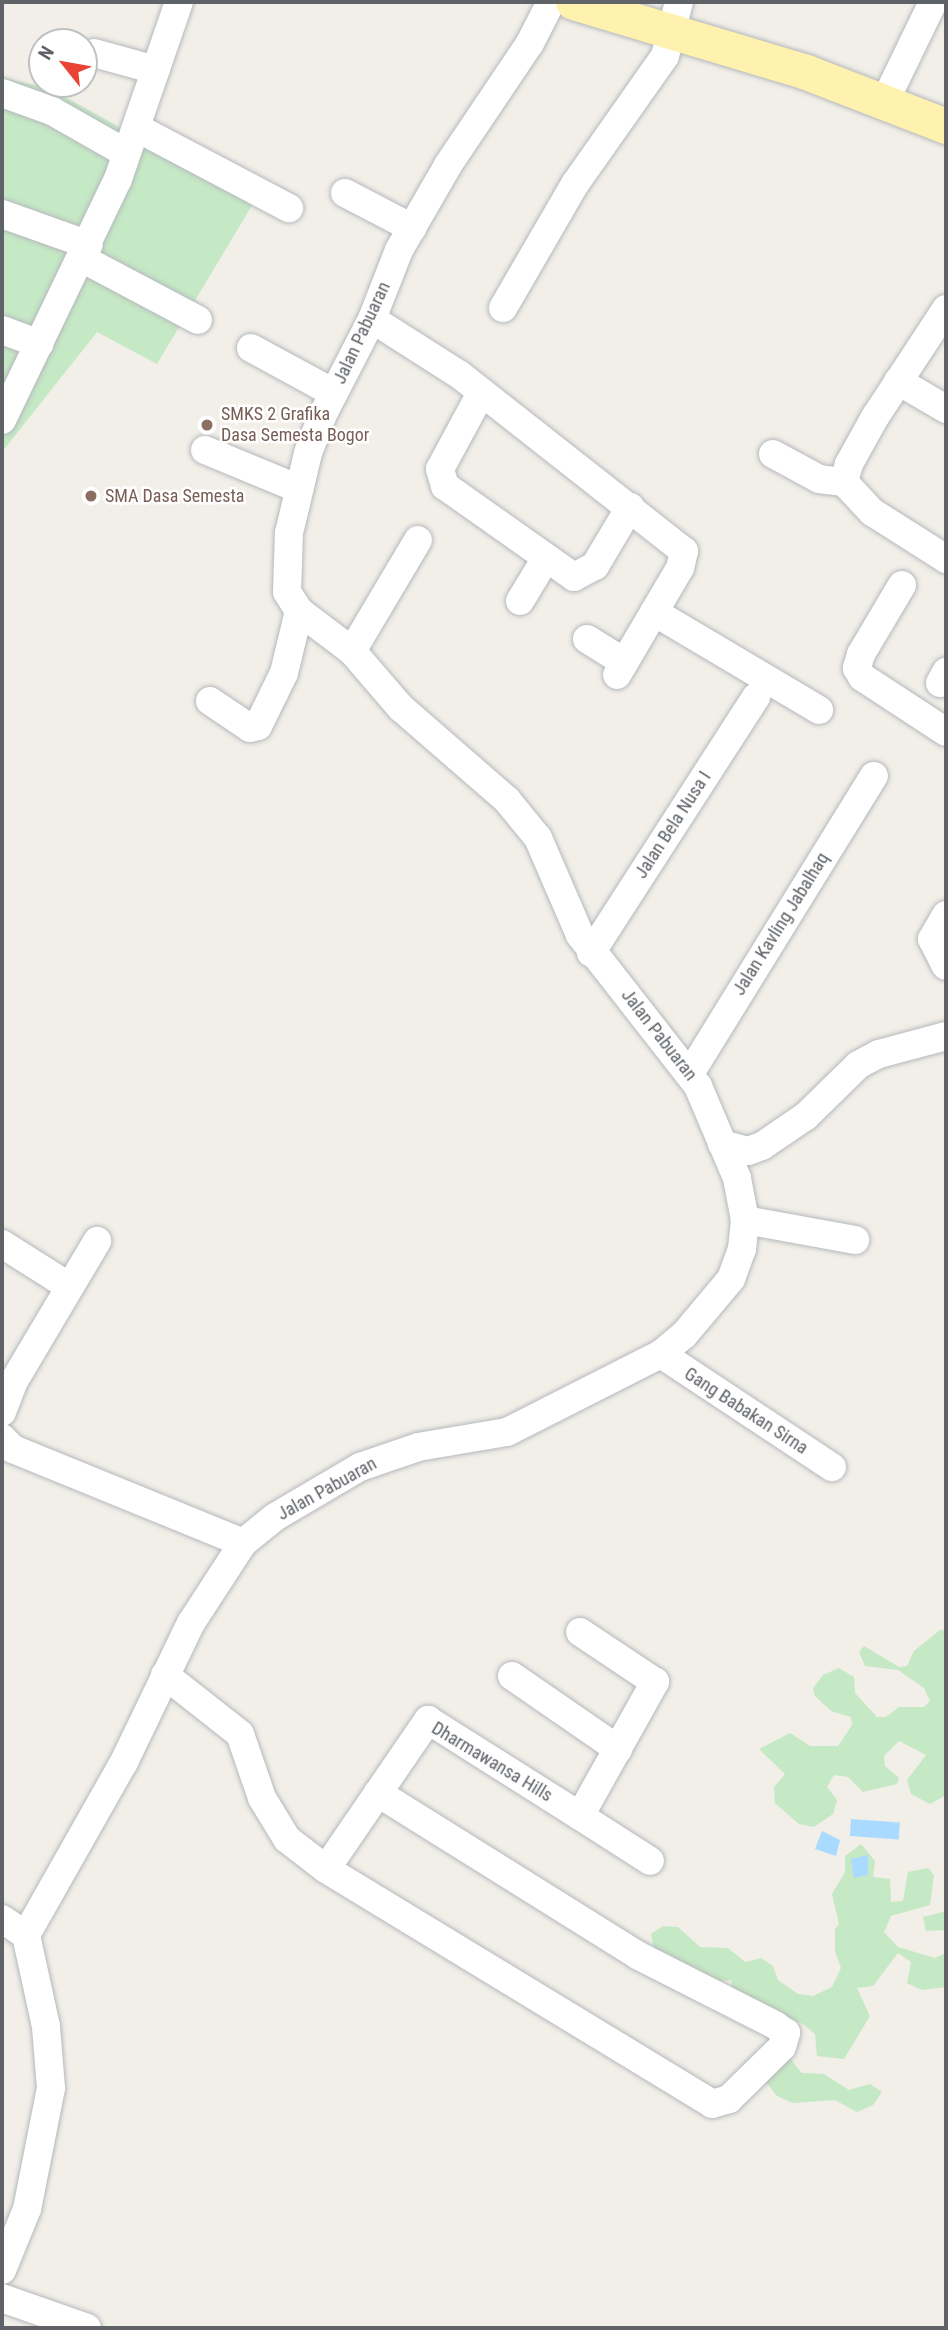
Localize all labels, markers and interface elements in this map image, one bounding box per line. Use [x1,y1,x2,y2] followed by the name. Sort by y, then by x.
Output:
[28,28,98,98] north arrow
[33,42,59,64] text: N
[329,279,395,387] street label: Jalan Pabuaran
[221,404,369,446] place label: SMKS 2 Grafika Dasa Semesta Bogor
[199,417,215,433] marker: SMKS 2 Grafika Dasa Semesta Bogor
[105,485,244,507] place label: SMA Dasa Semesta
[83,488,99,504] marker: SMA Dasa Semesta
[630,767,716,883] street label: Jalan Bela Nusa I
[728,849,834,999] street label: Jalan Kavling Jabalhaq
[617,985,701,1085] street label: Jalan Pabuaran
[680,1363,812,1459] street label: Gang Babakan Sirna
[274,1453,380,1525] street label: Jalan Pabuaran
[428,1717,556,1807] street label: Dharmawansa Hills

